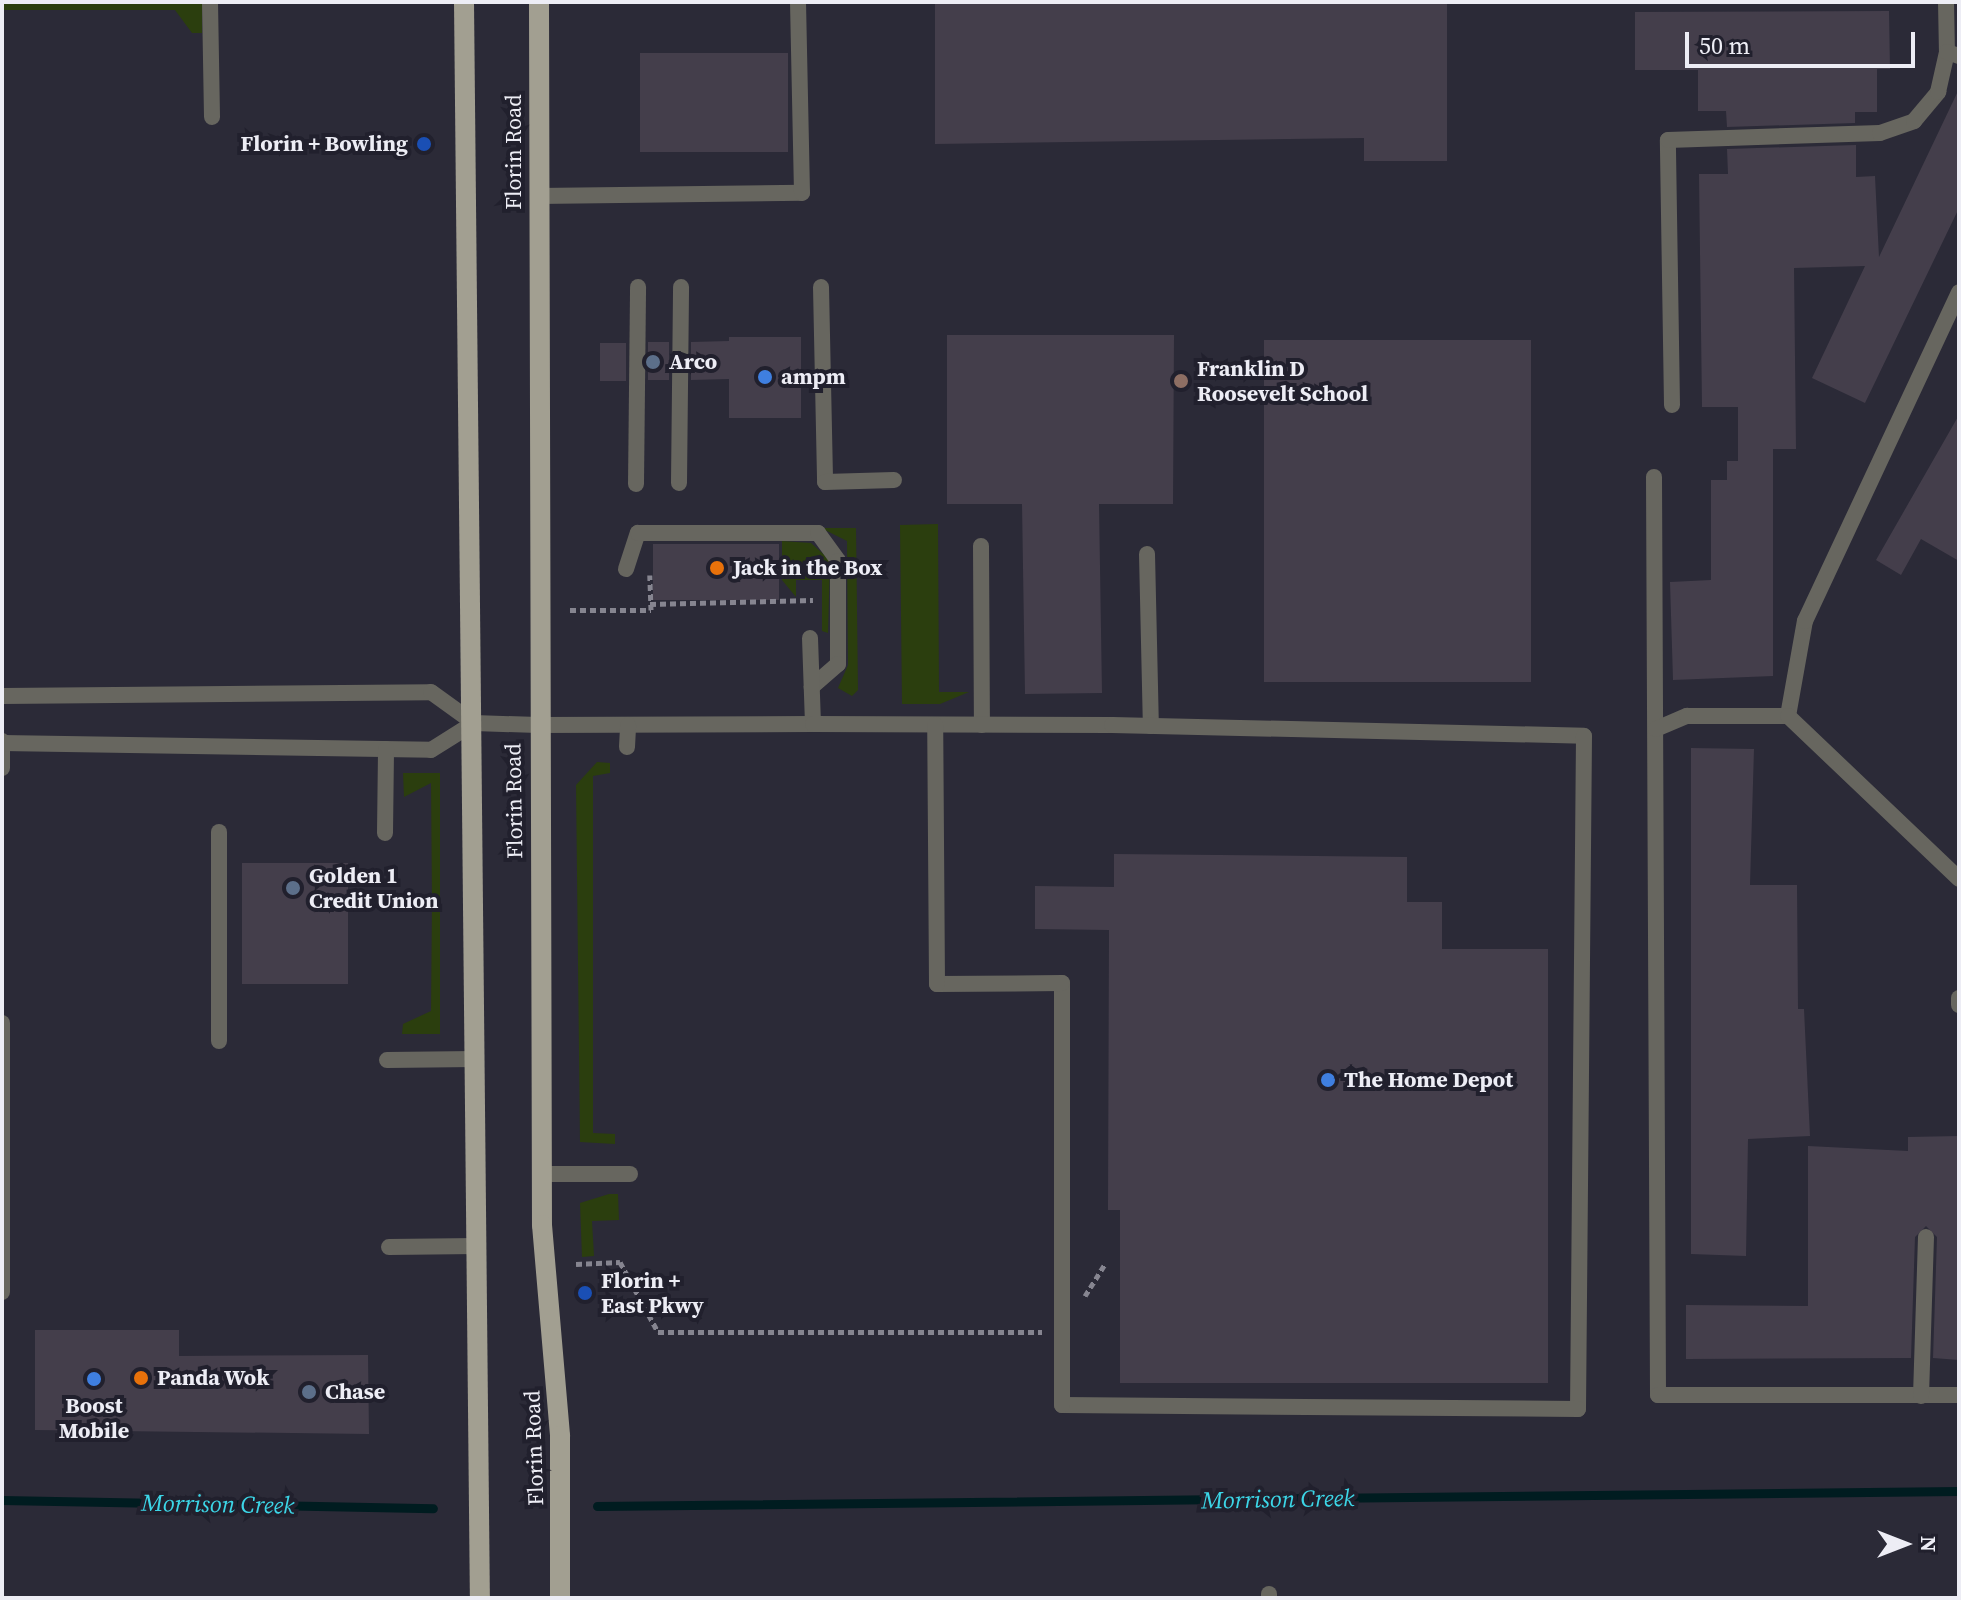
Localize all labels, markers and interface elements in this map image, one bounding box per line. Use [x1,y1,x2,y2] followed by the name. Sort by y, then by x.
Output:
[1689,16,1919,66] scale bar
[1699,29,1750,62] text: 50 m
[501,94,527,210] street label: Florin Road
[241,131,408,157] place label: Florin + Bowling
[415,135,433,153] marker: Florin + Bowling
[669,349,717,375] place label: Arco
[644,353,662,371] marker: Arco
[1197,355,1368,406] place label: Franklin D Roosevelt School
[781,364,846,390] place label: ampm
[756,368,774,386] marker: ampm
[1172,372,1190,390] marker: Franklin D Roosevelt School
[733,555,882,581] place label: Jack in the Box
[708,559,726,577] marker: Jack in the Box
[500,743,528,859] street label: Florin Road
[309,862,439,914] place label: Golden 1 Credit Union
[284,879,302,897] marker: Golden 1 Credit Union
[1344,1067,1513,1093] place label: The Home Depot
[1319,1071,1337,1089] marker: The Home Depot
[601,1267,704,1318] place label: Florin + East Pkwy
[576,1284,594,1302] marker: Florin + East Pkwy
[157,1365,270,1391] place label: Panda Wok
[132,1369,150,1387] marker: Panda Wok
[85,1370,103,1388] marker: Boost Mobile
[325,1379,385,1405] place label: Chase
[300,1383,318,1401] marker: Chase
[519,1390,549,1506] street label: Florin Road
[59,1392,129,1444] place label: Boost Mobile
[1201,1483,1355,1515] water label: Morrison Creek
[141,1488,295,1520] water label: Morrison Creek
[1865,1504,1945,1584] north arrow
[1914,1536,1944,1552] text: N

